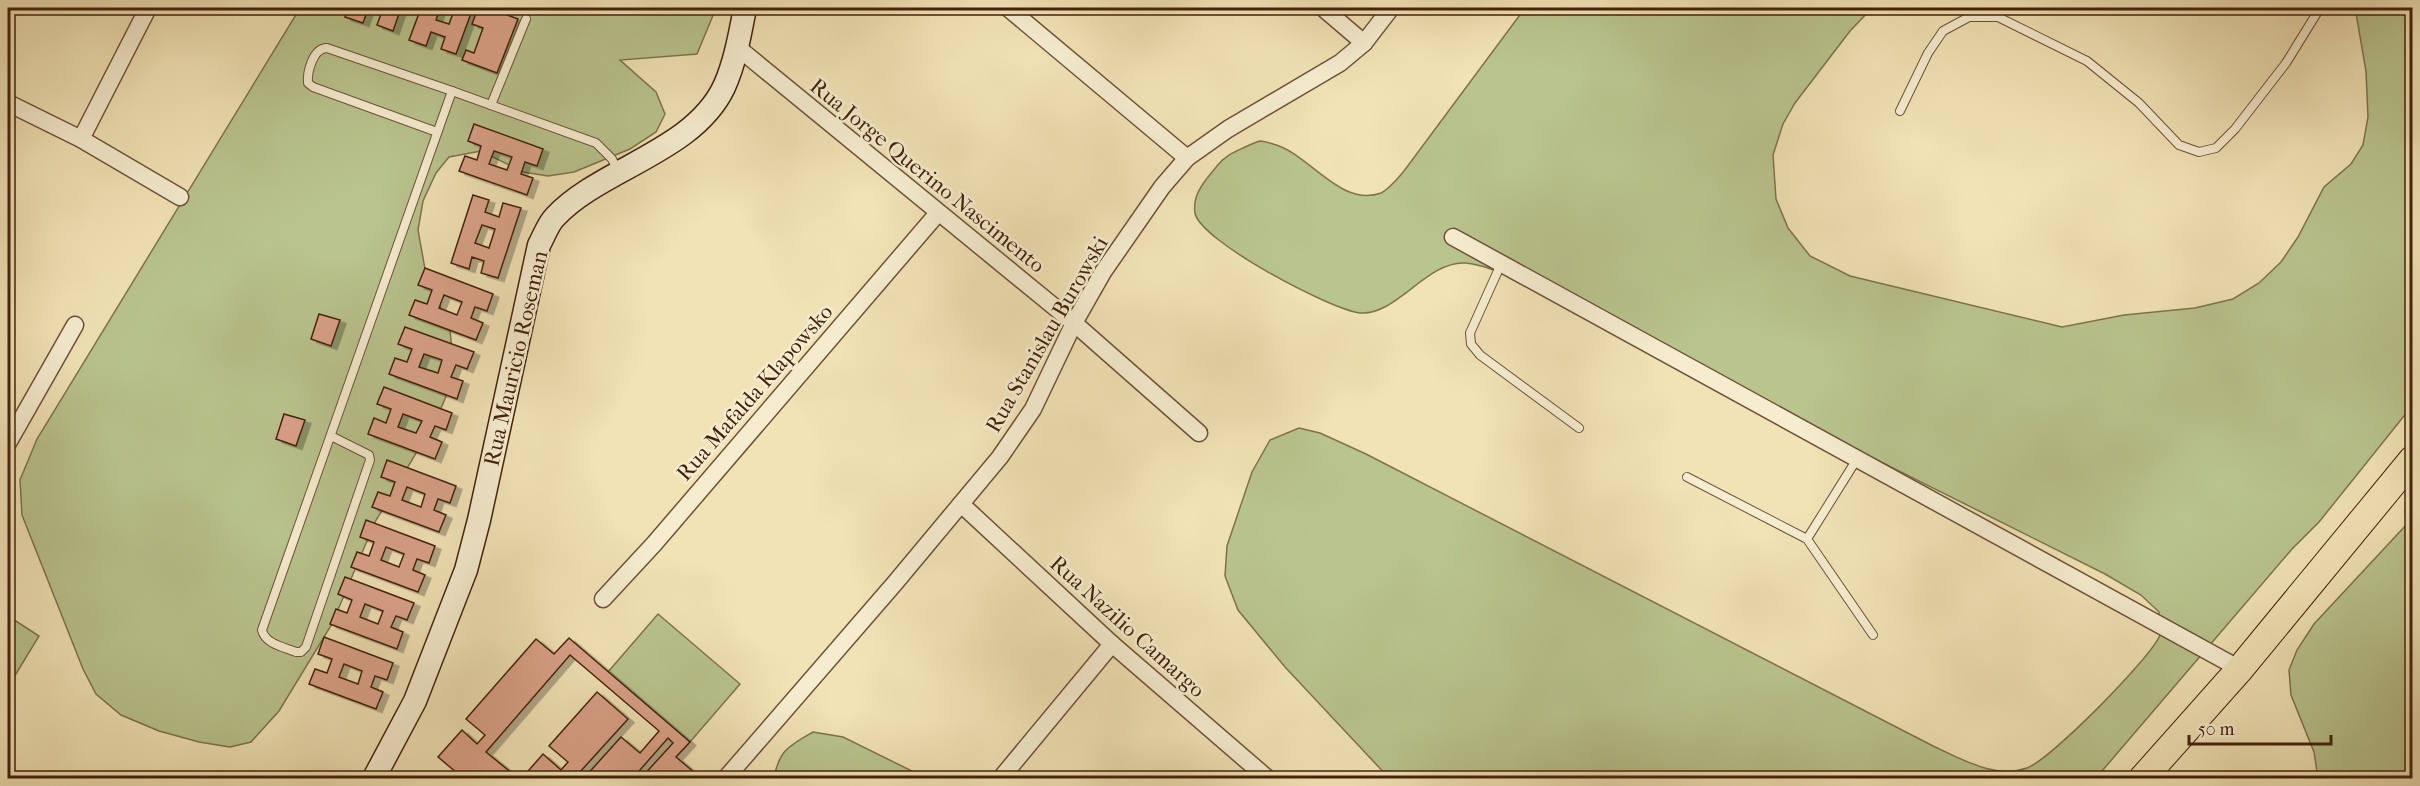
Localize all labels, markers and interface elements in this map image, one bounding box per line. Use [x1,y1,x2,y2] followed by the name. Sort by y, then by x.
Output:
[805,73,1050,279] street label: Rua Jorge Querino Nascimento
[980,231,1114,437] street label: Rua Stanislau Burowski
[479,248,553,468] street label: Rua Mauricio Roseman
[671,299,838,486] street label: Rua Mafalda Klapowsko
[1045,550,1210,703] street label: Rua Nazilio Camargo
[2189,708,2332,746] scale bar
[2198,719,2235,740] text: 50 m

